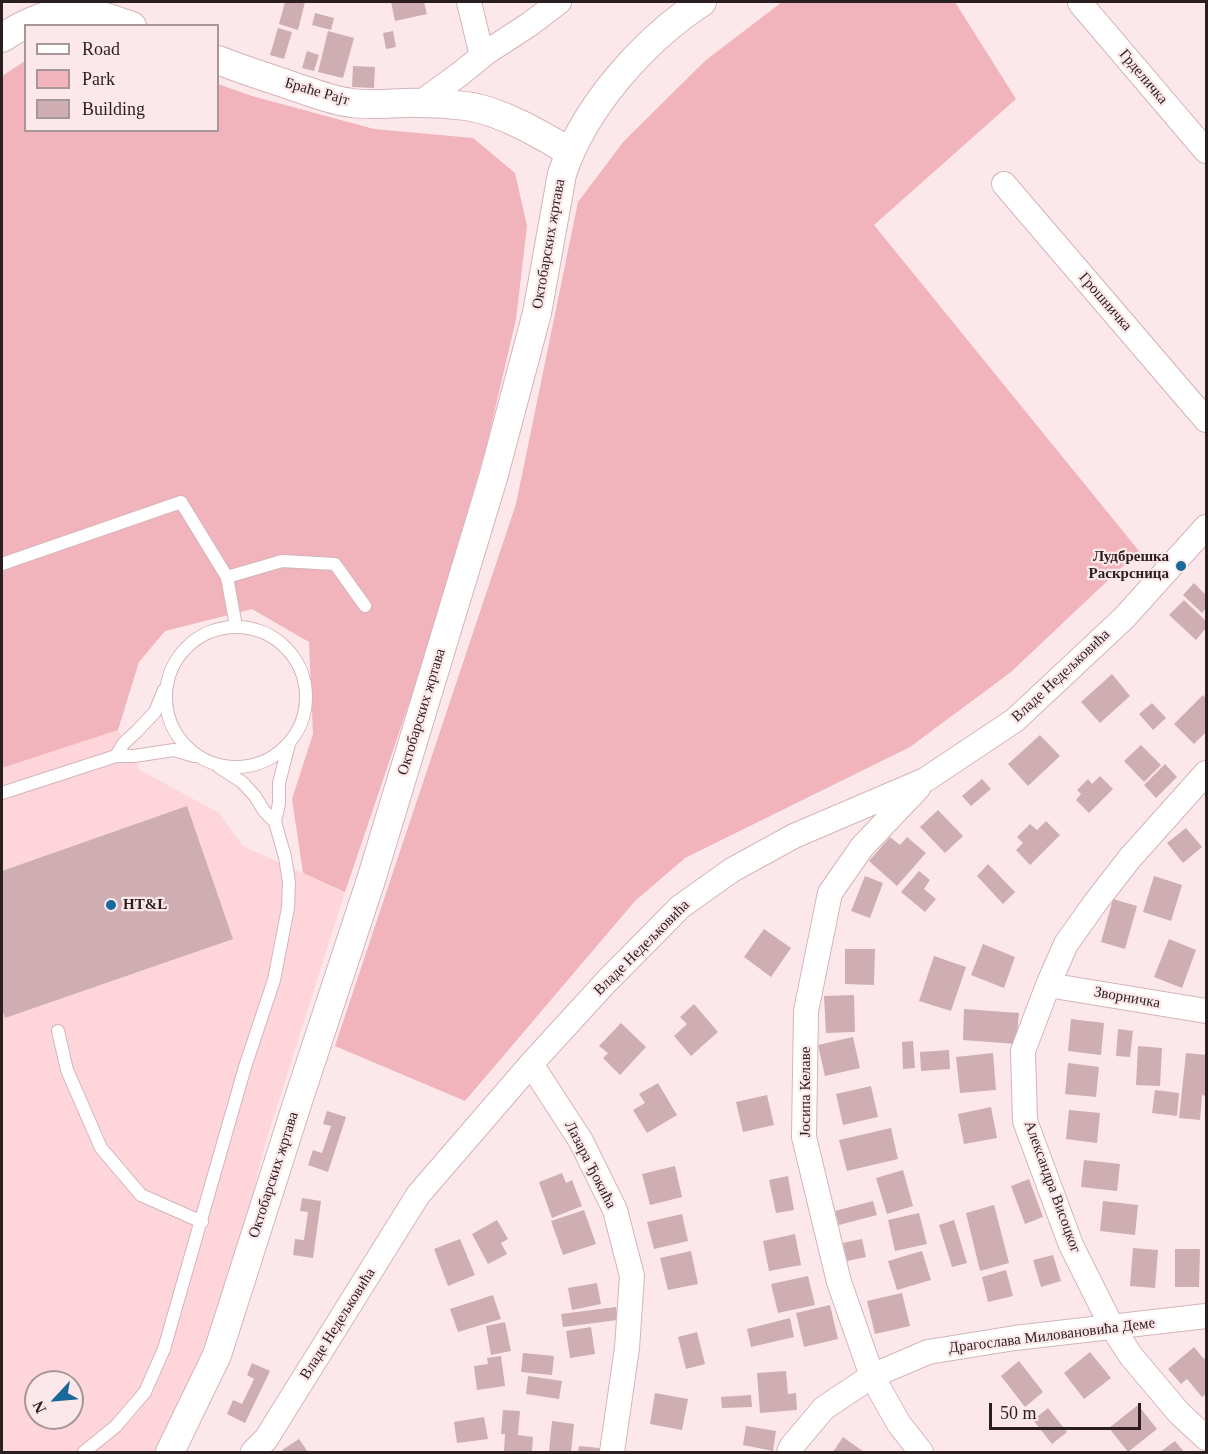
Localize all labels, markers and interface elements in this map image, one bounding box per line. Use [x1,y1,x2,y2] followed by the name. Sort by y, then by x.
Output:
[24,24,219,132] legend
[82,39,120,59] text: Road
[1115,46,1171,108] street label: Грделичка
[82,69,115,89] text: Park
[283,74,351,110] street label: Браће Рајт
[82,99,145,119] text: Building
[529,178,569,310] street label: Октобарских жртава
[1075,269,1135,335] street label: Грошничка
[1089,548,1169,583] place label: Лудбрешка Раскрсница
[1174,559,1188,573] marker: Лудбрешка Раскрсница
[1008,626,1114,726] street label: Владе Недељковића
[394,647,450,777] street label: Октобарских жртава
[123,896,167,914] place label: HT&L
[590,896,694,1000] street label: Владе Недељковића
[104,898,118,912] marker: HT&L
[1093,983,1161,1013] street label: Зворничка
[797,1047,815,1137] street label: Јосипа Келаве
[245,1110,303,1240] street label: Октобарских жртава
[560,1118,620,1212] street label: Лазара Ђокића
[1020,1118,1084,1256] street label: Александра Висоцког
[296,1265,380,1383] street label: Владе Недељковића
[948,1314,1156,1358] street label: Драгослава Миловановића Деме
[24,1370,84,1430] north arrow
[992,1391,1144,1429] scale bar
[29,1398,49,1416] text: N
[1000,1403,1037,1423] text: 50 m

